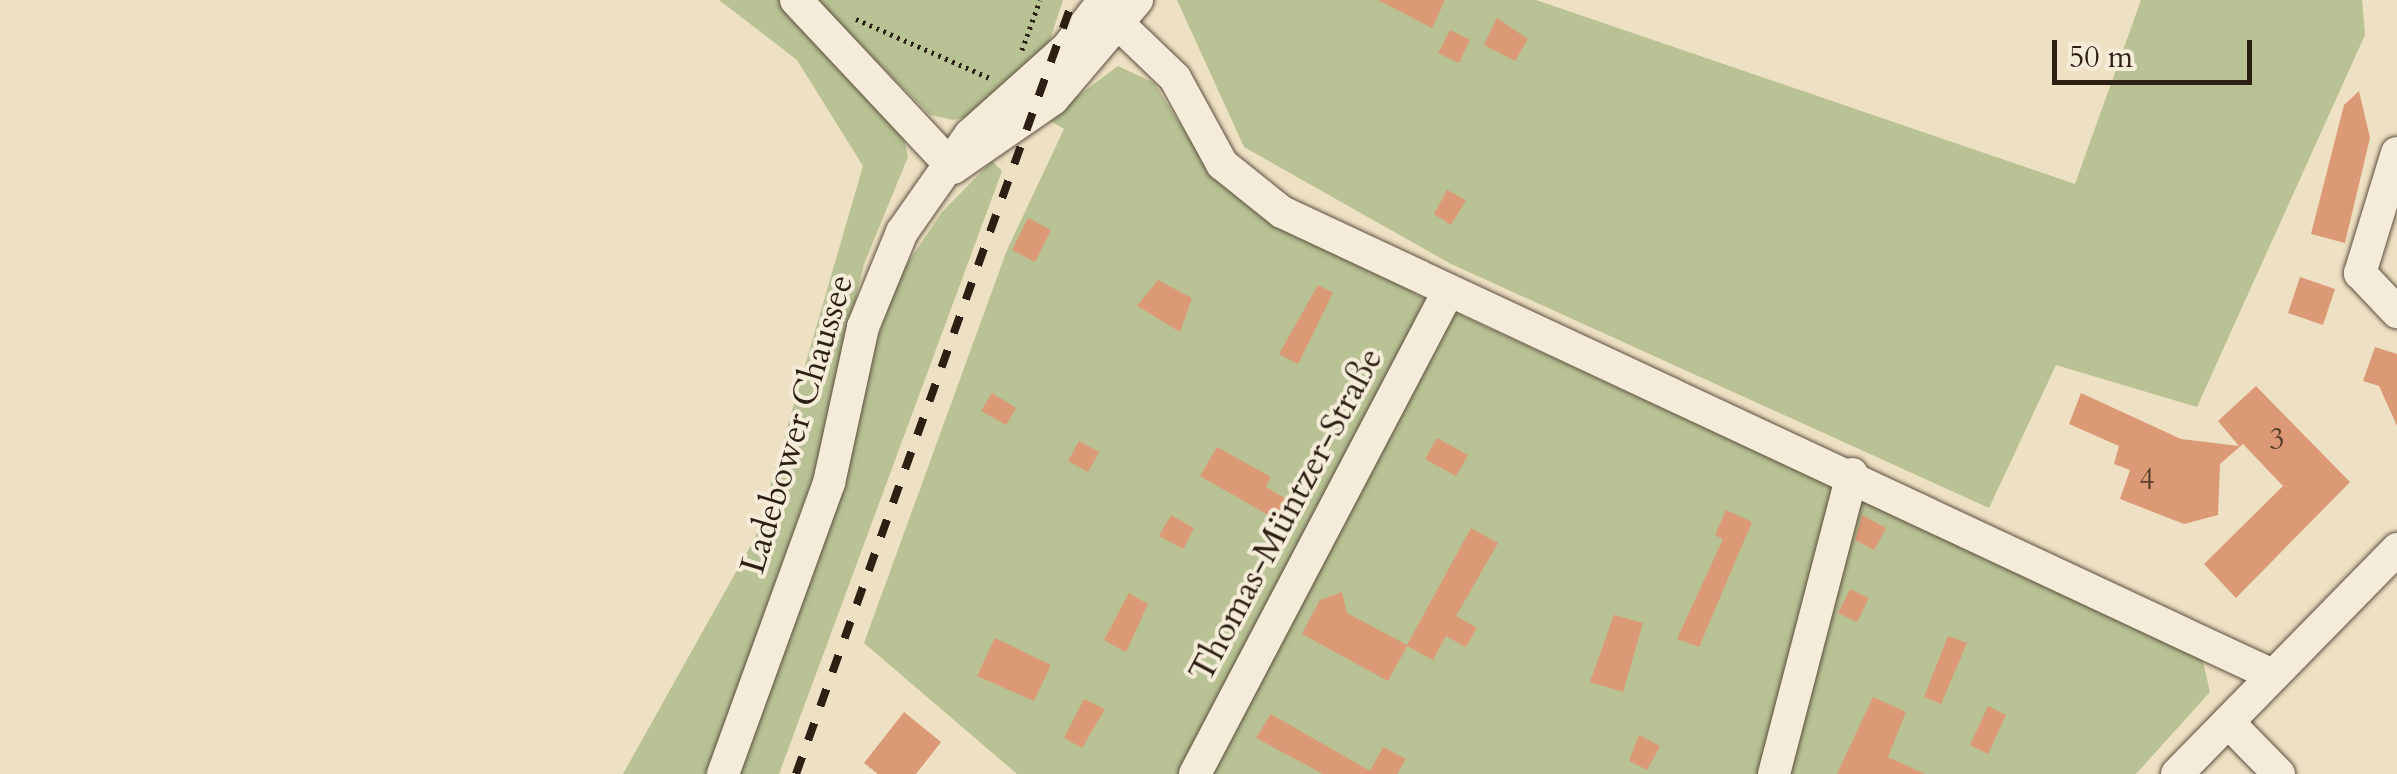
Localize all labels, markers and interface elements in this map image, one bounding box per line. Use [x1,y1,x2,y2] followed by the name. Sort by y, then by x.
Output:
[2057,20,2257,82] scale bar
[2069,37,2133,78] text: 50 m
[732,270,862,578] street label: Ladebower Chaussee
[1180,341,1392,689] street label: Thomas-Müntzer-Straße
[2269,422,2285,458] house number: 3
[2139,462,2155,498] house number: 4

